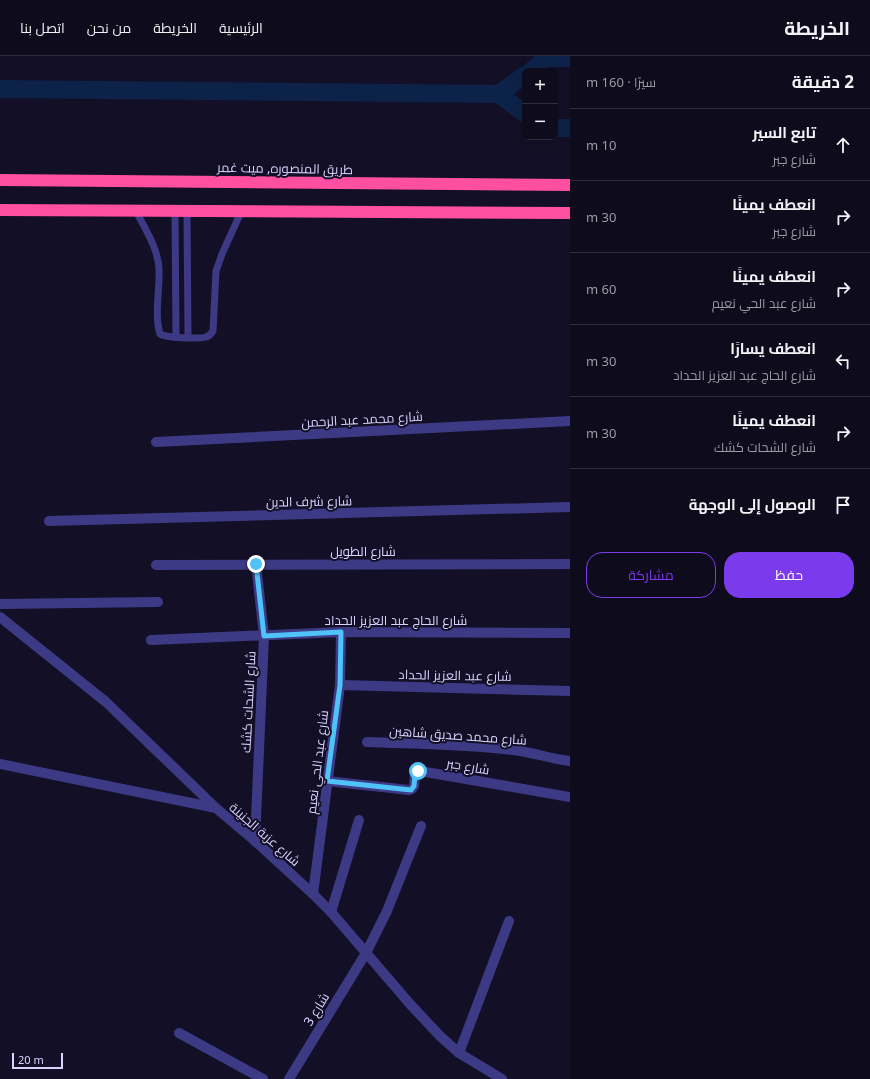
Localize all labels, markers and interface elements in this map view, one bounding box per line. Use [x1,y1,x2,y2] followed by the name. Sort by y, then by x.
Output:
[784,15,850,41] text: الخريطة
[20,18,65,37] text: اتصل بنا
[87,18,131,37] text: من نحن
[153,18,197,37] text: الخريطة
[219,18,263,37] text: الرئيسية
[522,68,558,140] map controls
[522,68,558,104] button: +
[792,70,854,93] text: 2 دقيقة
[586,73,656,91] text: سيرًا · 160 m
[522,104,558,140] button: −
[752,122,816,142] text: تابع السير
[832,134,854,156] icon: ahead
[586,136,616,154] text: 10 m
[773,150,816,168] text: شارع جبر
[216,158,353,178] street label: طريق المنصوره, ميت غمر
[732,194,816,214] text: انعطف يمينًا
[832,206,854,228] icon: right
[586,208,616,226] text: 30 m
[773,222,816,240] text: شارع جبر
[732,266,816,286] text: انعطف يمينًا
[832,278,854,300] icon: right
[586,280,616,298] text: 60 m
[712,294,816,312] text: شارع عبد الحي نعيم
[730,338,816,358] text: انعطف يسارًا
[832,350,854,372] icon: left
[586,352,616,370] text: 30 m
[673,366,816,384] text: شارع الحاج عبد العزيز الحداد
[301,407,423,431] street label: شارع محمد عبد الرحمن
[732,410,816,430] text: انعطف يمينًا
[832,422,854,444] icon: right
[586,424,616,442] text: 30 m
[714,438,816,456] text: شارع الشحات كشك
[266,491,352,511] street label: شارع شرف الدين
[689,494,816,514] text: الوصول إلى الوجهة
[832,494,854,516] icon: arrive
[330,542,396,560] street label: شارع الطويل
[586,552,716,598] button: مشاركة
[724,552,854,598] button: حفظ
[247,555,265,573] route end
[325,611,467,629] street label: شارع الحاج عبد العزيز الحداد
[236,651,260,753] street label: شارع الشحات كشك
[398,665,512,685] street label: شارع عبد العزيز الحداد
[302,709,334,815] street label: شارع عبد الحي نعيم
[389,721,527,749] street label: شارع محمد صديق شاهين
[444,753,491,779] street label: شارع جبر
[409,762,427,780] route start
[226,798,304,870] street label: شارع عزبة الجنينة
[299,989,333,1029] street label: شارع 3
[12,1051,63,1070] scale bar
[18,1052,44,1067] text: 20 m

